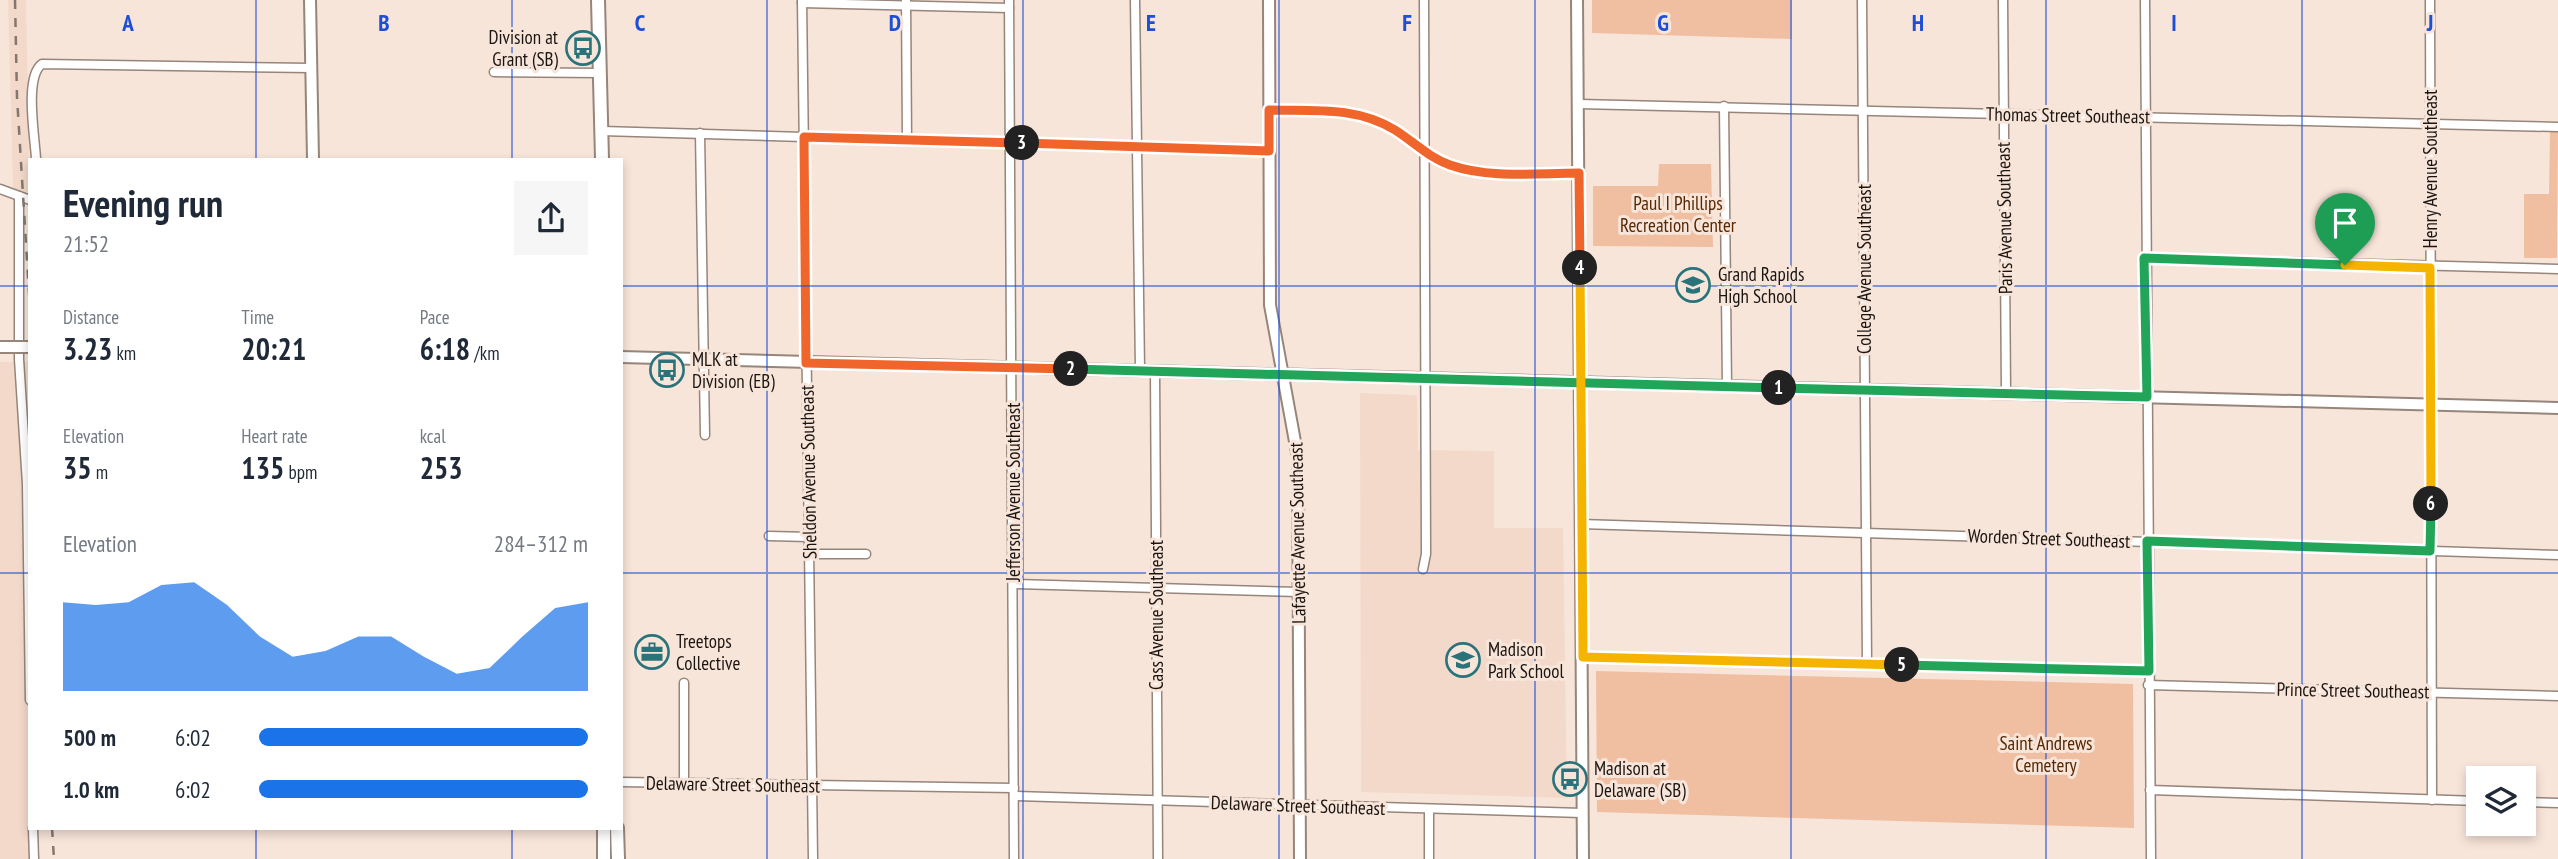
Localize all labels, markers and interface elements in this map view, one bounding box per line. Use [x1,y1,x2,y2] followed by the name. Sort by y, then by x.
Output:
[121,8,134,37] text: A
[378,8,390,37] text: B
[635,8,646,37] text: C
[889,8,901,37] text: D
[1146,8,1156,37] text: E
[1402,8,1412,37] text: F
[1657,8,1669,37] text: G
[1912,8,1924,37] text: H
[2171,8,2177,37] text: I
[2426,8,2433,37] text: J
[488,25,559,71] place label: Division at Grant (SB)
[564,29,602,67] bus stop icon: Division at Grant (SB)
[2418,89,2442,249] street label: Henry Avenue Southeast
[1986,102,2151,128] street label: Thomas Street Southeast
[1004,125,1040,160] pin: 3
[1017,130,1026,154] text: 3
[1991,141,2017,294] street label: Paris Avenue Southeast
[63,178,223,227] text: Evening run
[514,181,588,255] button: share
[1852,183,1876,354] street label: College Avenue Southeast
[1620,191,1737,237] park label: Paul I Phillips Recreation Center
[2315,193,2375,265] pin
[2326,204,2364,242] icon: arrive
[63,229,109,258] text: 21:52
[1562,250,1598,286] pin: 4
[1575,255,1584,279] text: 4
[1718,262,1805,308] place label: Grand Rapids High School
[1674,266,1712,304] school or university icon: Grand Rapids High School
[63,305,119,329] text: Distance
[241,305,274,329] text: Time
[420,305,450,329] text: Pace
[63,329,112,368] text: 3.23
[241,329,306,368] text: 20:21
[420,329,470,368] text: 6:18
[112,341,136,365] text: km
[470,341,500,365] text: /km
[692,347,775,393] place label: MLK at Division (EB)
[648,351,686,389] bus stop icon: MLK at Division (EB)
[1054,352,1088,386] pin: 2
[1066,356,1075,380] text: 2
[1762,370,1796,406] pin: 1
[1774,375,1783,399] text: 1
[794,384,822,559] street label: Sheldon Avenue Southeast
[1001,402,1025,582] street label: Jefferson Avenue Southeast
[63,424,124,448] text: Elevation
[241,424,308,448] text: Heart rate
[420,424,446,448] text: kcal
[1283,441,1311,624] street label: Lafayette Avenue Southeast
[63,448,92,487] text: 35
[241,448,284,487] text: 135
[420,448,463,487] text: 253
[92,460,108,484] text: m
[284,460,317,484] text: bpm
[2414,486,2448,522] pin: 6
[2426,491,2435,515] text: 6
[1967,523,2131,553] street label: Worden Street Southeast
[63,529,137,558] text: Elevation
[494,529,588,558] text: 284–312 m
[1144,539,1168,690] street label: Cass Avenue Southeast
[676,629,740,675] place label: Treetops Collective
[633,633,671,671] office icon: Treetops Collective
[1488,637,1564,683] place label: Madison Park School
[1444,641,1482,679] school or university icon: Madison Park School
[1884,648,1920,682] pin: 5
[1897,652,1906,676] text: 5
[2276,677,2430,703] street label: Prince Street Southeast
[63,723,116,752] text: 500 m
[175,723,211,752] text: 6:02
[1999,731,2093,777] park label: Saint Andrews Cemetery
[1594,756,1686,802] place label: Madison at Delaware (SB)
[1551,760,1589,798] bus stop icon: Madison at Delaware (SB)
[2466,766,2536,836] map controls
[2466,766,2536,836] button: layers
[646,770,821,798] street label: Delaware Street Southeast
[63,775,119,804] text: 1.0 km
[175,775,211,804] text: 6:02
[1210,790,1386,820] street label: Delaware Street Southeast

